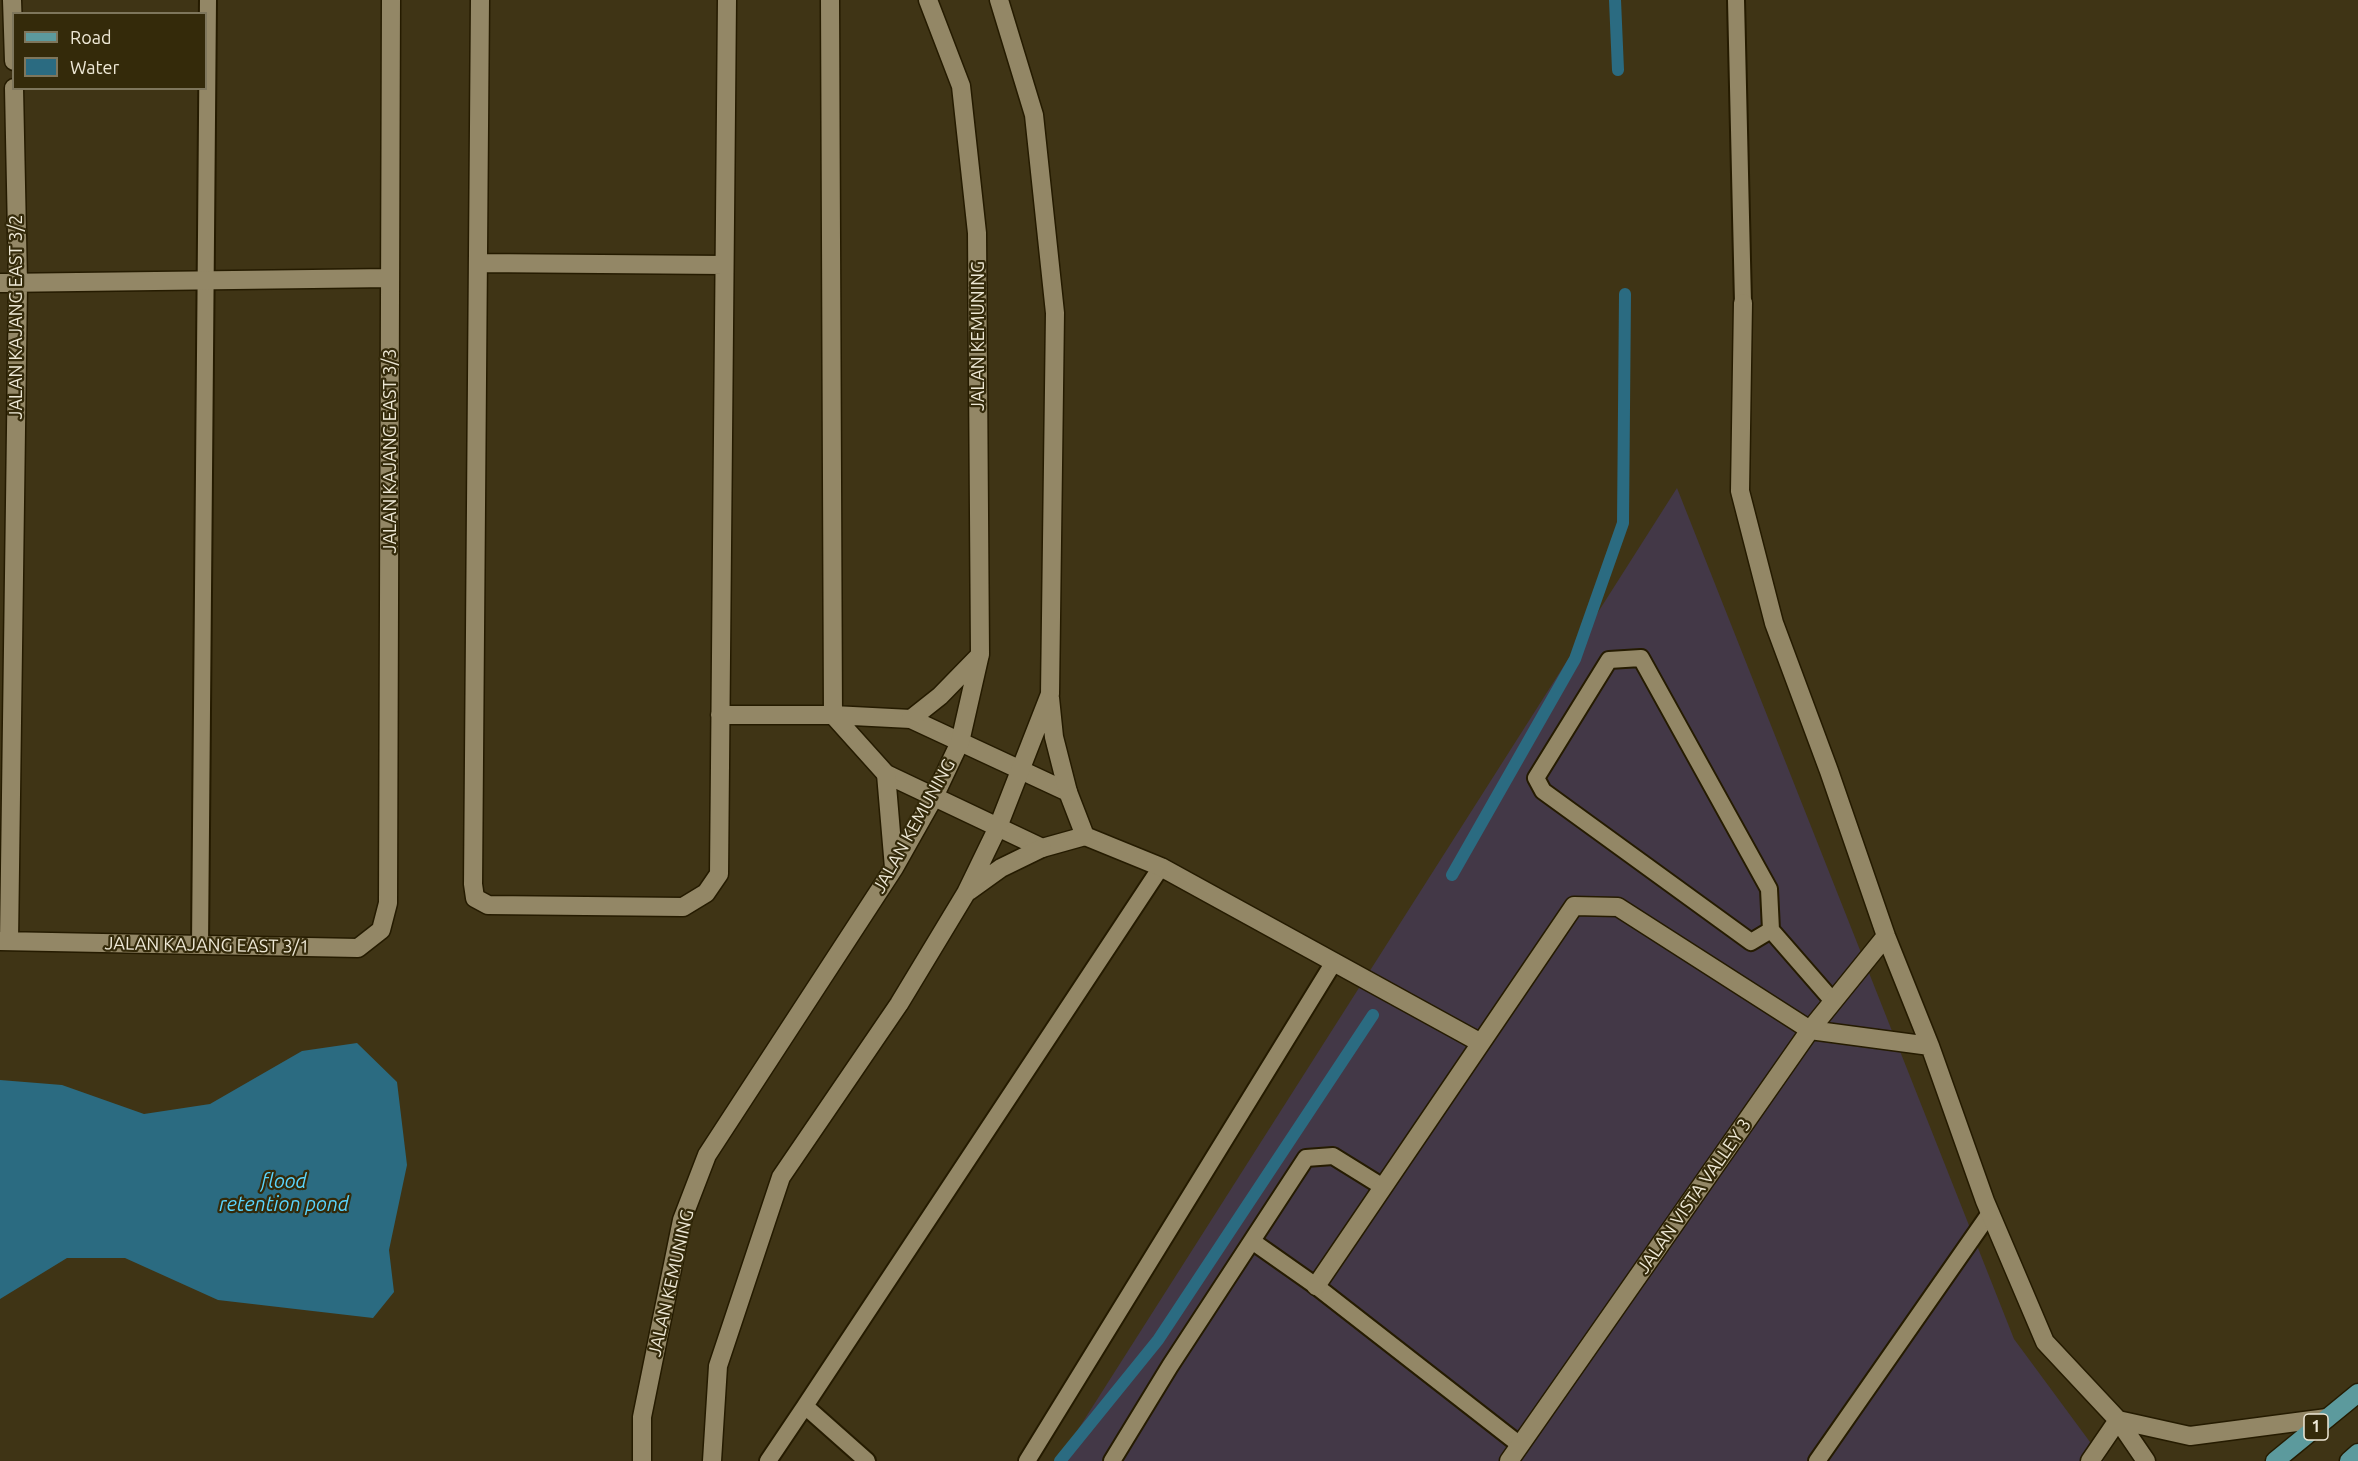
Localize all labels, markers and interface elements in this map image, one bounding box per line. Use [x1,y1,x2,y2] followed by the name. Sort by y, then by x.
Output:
[12,12,207,90] legend
[70,27,112,47] text: Road
[70,57,119,77] text: Water
[5,215,27,419] street label: JALAN KAJANG EAST 3/2
[967,261,989,411] street label: JALAN KEMUNING
[379,349,401,553] street label: JALAN KAJANG EAST 3/3
[868,755,960,897] street label: JALAN KEMUNING
[104,932,310,958] street label: JALAN KAJANG EAST 3/1
[1632,1114,1756,1278] street label: JALAN VISTA VALLEY 3
[219,1169,349,1216] water label: flood retention pond
[644,1207,698,1359] street label: JALAN KEMUNING
[2304,1414,2328,1440] road number: 1

